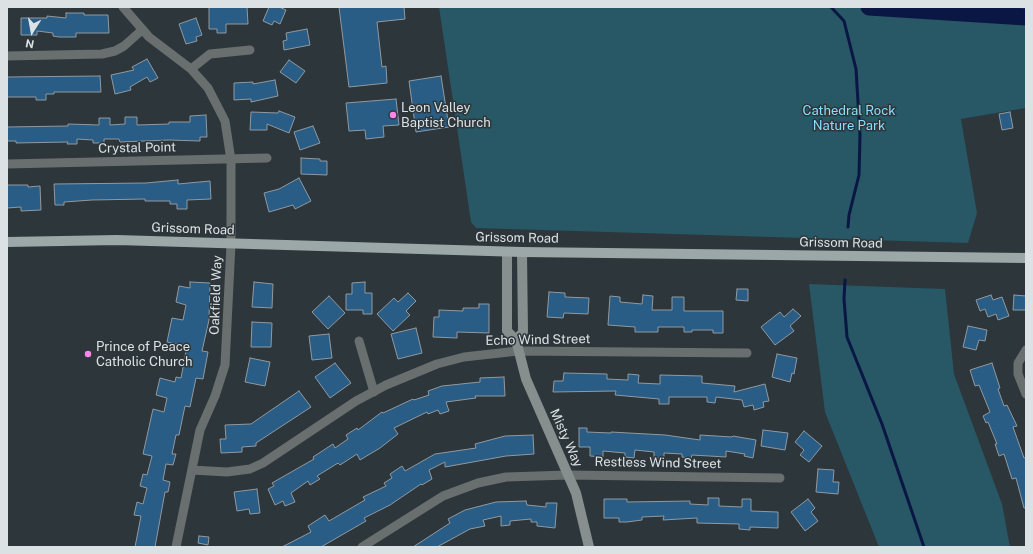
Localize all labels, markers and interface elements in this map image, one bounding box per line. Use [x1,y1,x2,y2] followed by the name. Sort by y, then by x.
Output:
[12,12,52,52] north arrow
[24,37,35,50] text: N
[401,100,491,131] place label: Leon Valley Baptist Church
[803,103,895,134] park label: Cathedral Rock Nature Park
[388,110,398,120] marker: Leon Valley Baptist Church
[98,140,176,156] street label: Crystal Point
[151,220,235,238] street label: Grissom Road
[475,229,559,247] street label: Grissom Road
[799,234,883,252] street label: Grissom Road
[207,255,225,335] street label: Oakfield Way
[485,331,591,349] street label: Echo Wind Street
[96,339,193,370] place label: Prince of Peace Catholic Church
[83,349,93,359] marker: Prince of Peace Catholic Church
[546,406,586,470] street label: Misty Way
[595,454,721,472] street label: Restless Wind Street

